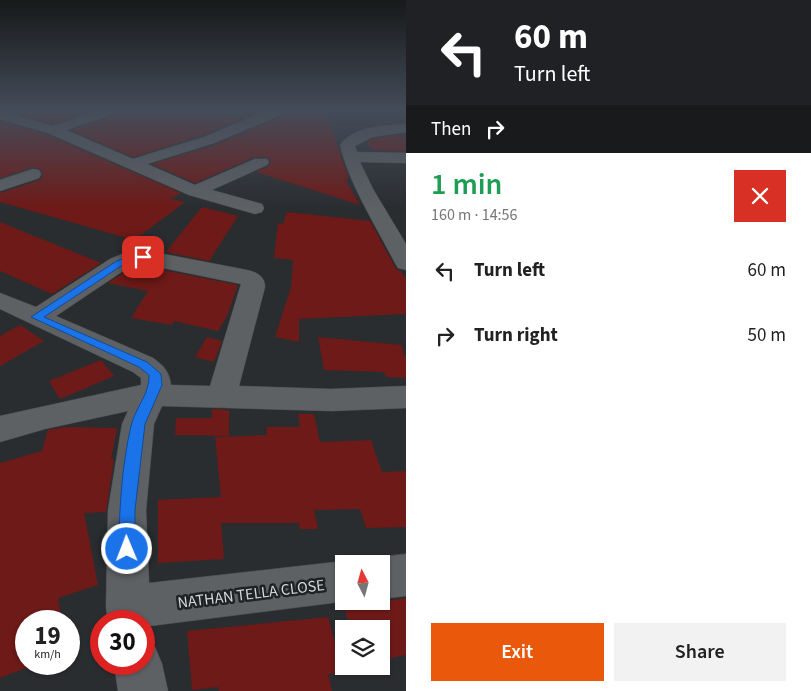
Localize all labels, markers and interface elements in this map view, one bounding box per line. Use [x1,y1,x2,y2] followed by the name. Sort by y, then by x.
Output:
[514,12,588,62] text: 60 m
[431,20,496,85] icon: left
[514,58,590,90] text: Turn left
[481,115,509,143] icon: right
[431,116,471,143] text: Then
[431,163,502,206] text: 1 min
[734,170,786,222] button: close
[431,204,518,226] text: 160 m · 14:56
[122,236,164,278] pin
[129,243,157,271] icon: arrive
[431,257,459,285] icon: left
[474,257,545,284] text: Turn left
[748,257,786,284] text: 60 m
[431,322,459,350] icon: right
[474,322,558,349] text: Turn right
[748,322,786,349] text: 50 m
[100,522,152,574] position arrow
[335,555,390,610] north arrow
[335,555,390,675] map controls
[176,574,326,614] street label: NATHAN TELLA CLOSE
[90,610,155,675] speed limit sign: 30
[34,618,61,654] text: 19
[335,620,390,675] button: layers
[431,623,604,681] button: Exit
[614,623,786,681] button: Share
[34,646,61,663] text: km/h

